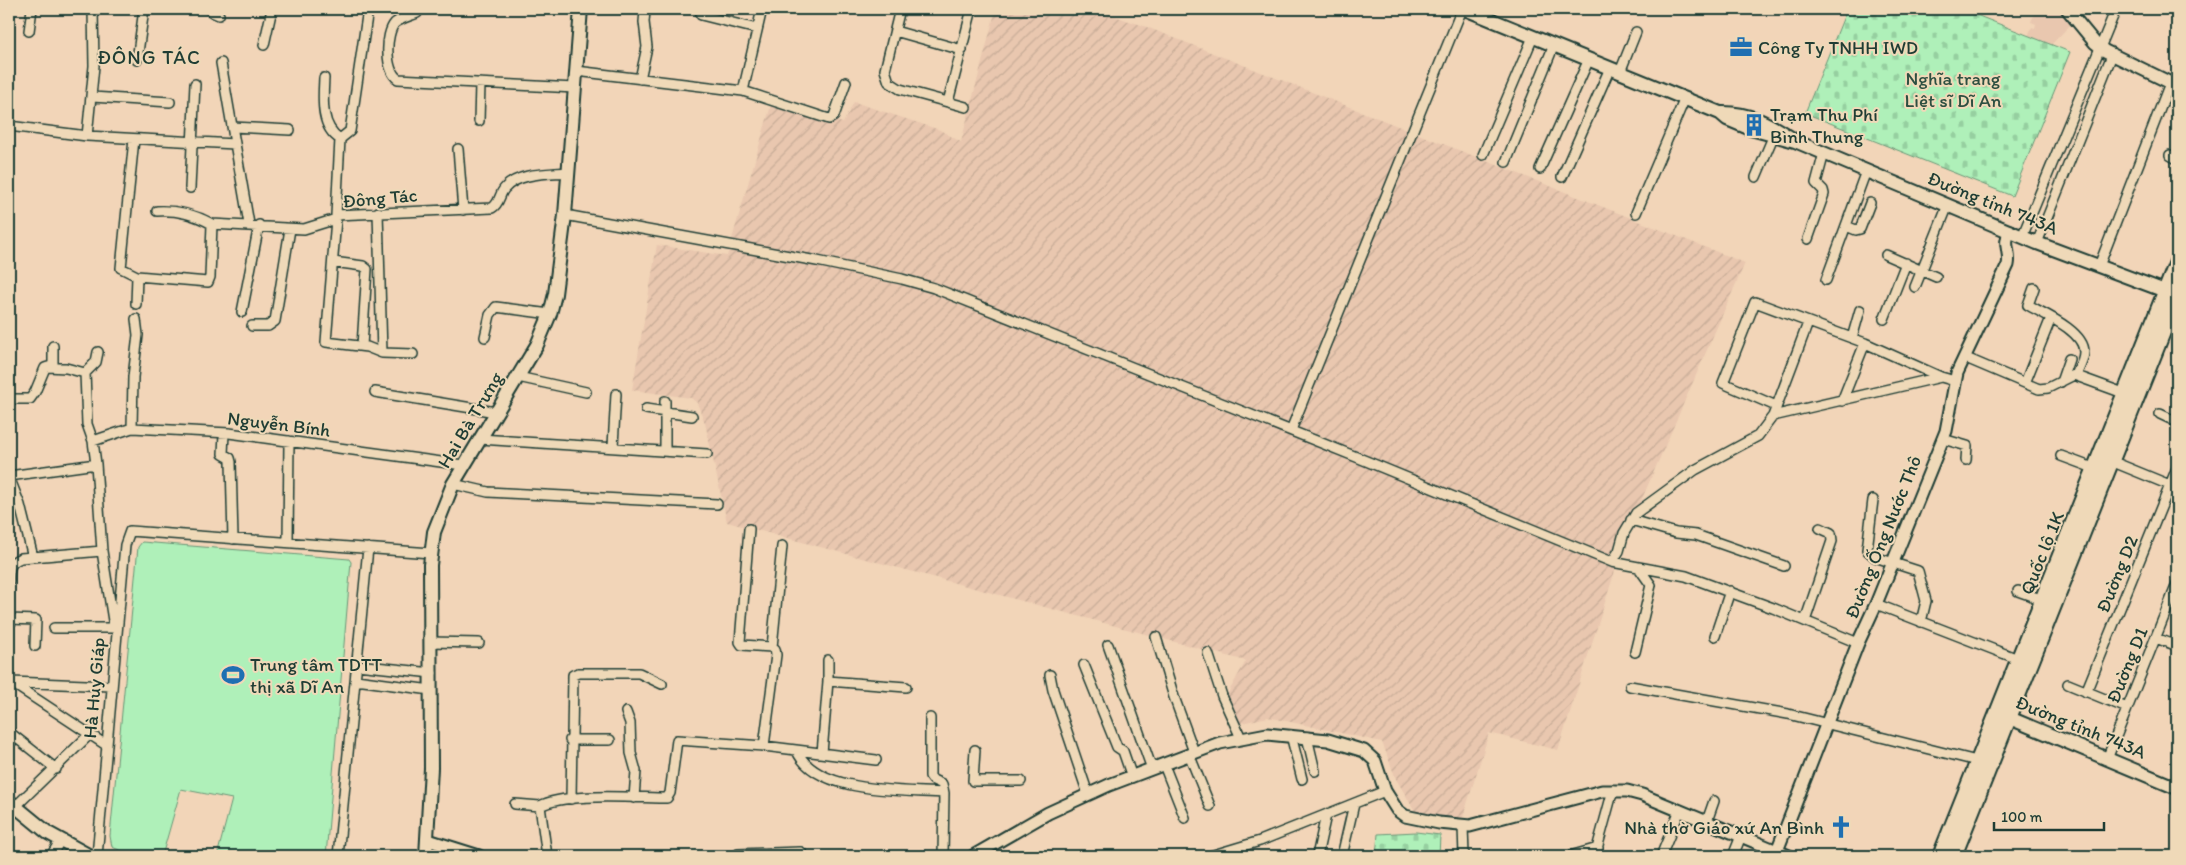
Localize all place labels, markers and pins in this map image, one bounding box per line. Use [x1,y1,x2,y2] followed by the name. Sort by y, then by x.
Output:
[1728,34,1754,60] office icon: Công Ty TNHH IWD
[1758,36,1918,59] place label: Công Ty TNHH IWD
[1770,103,1878,148] place label: Trạm Thu Phí Bình Thung
[1741,112,1767,138] building icon: Trạm Thu Phí Bình Thung
[250,653,382,698] place label: Trung tâm TDTT thị xã Dĩ An
[220,662,246,688] sports icon: Trung tâm TDTT thị xã Dĩ An
[1828,814,1854,840] church icon: Nhà thờ Giáo xứ An Bình
[1624,816,1824,839] place label: Nhà thờ Giáo xứ An Bình

